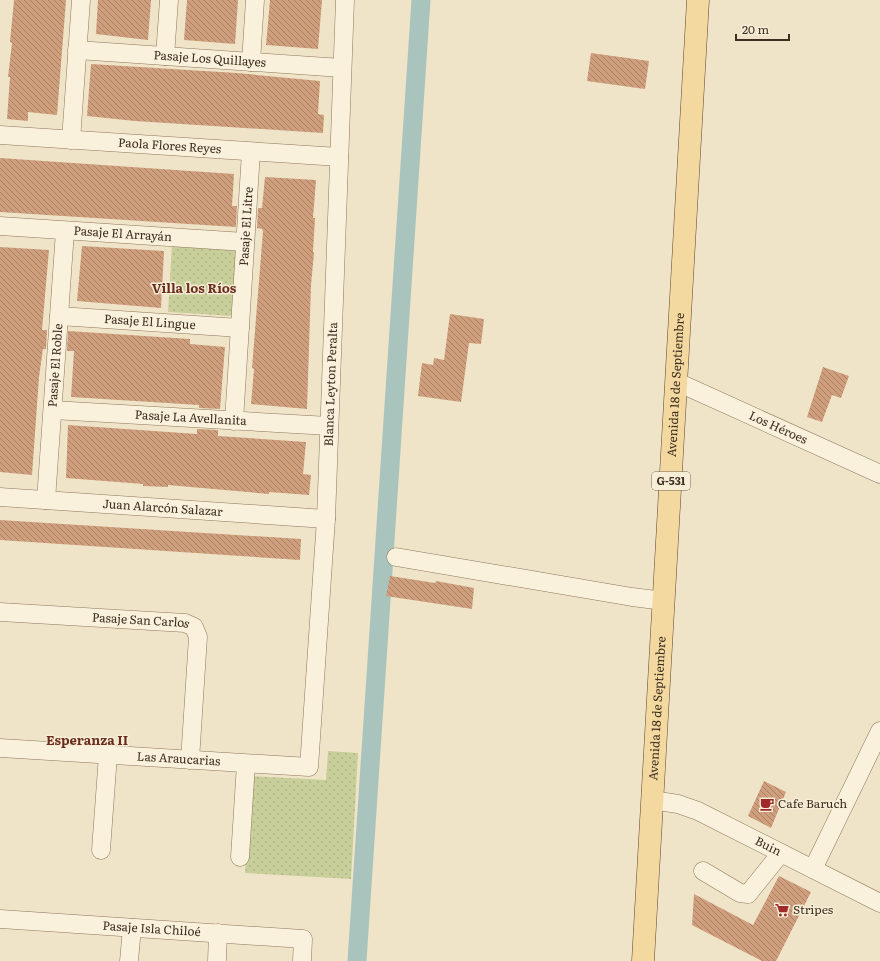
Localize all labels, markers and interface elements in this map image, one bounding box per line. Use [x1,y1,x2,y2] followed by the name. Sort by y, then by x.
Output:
[736,16,789,42] scale bar
[742,20,769,38] text: 20 m
[153,45,267,71] street label: Pasaje Los Quillayes
[118,133,222,157] street label: Paola Flores Reyes
[234,186,257,267] street label: Pasaje El Litre
[73,221,173,245] street label: Pasaje El Arrayán
[152,278,237,297] district label: Villa los Ríos
[103,309,196,333] street label: Pasaje El Lingue
[662,312,688,457] street label: Avenida 18 de Septiembre
[319,321,341,447] street label: Blanca Leyton Peralta
[43,323,66,408] street label: Pasaje El Roble
[134,405,248,429] street label: Pasaje La Avellanita
[746,406,811,448] street label: Los Héroes
[652,472,690,490] road number: G-531
[102,494,224,520] street label: Juan Alarcón Salazar
[91,607,194,632] street label: Pasaje San Carlos
[643,636,670,781] street label: Avenida 18 de Septiembre
[46,730,128,749] district label: Esperanza II
[136,746,222,770] street label: Las Araucarias
[778,794,847,812] place label: Cafe Baruch
[759,796,775,812] cafe icon: Cafe Baruch
[752,831,785,860] street label: Buin
[793,900,834,918] place label: Stripes
[774,902,790,918] supermarket icon: Stripes
[102,916,201,940] street label: Pasaje Isla Chiloé

